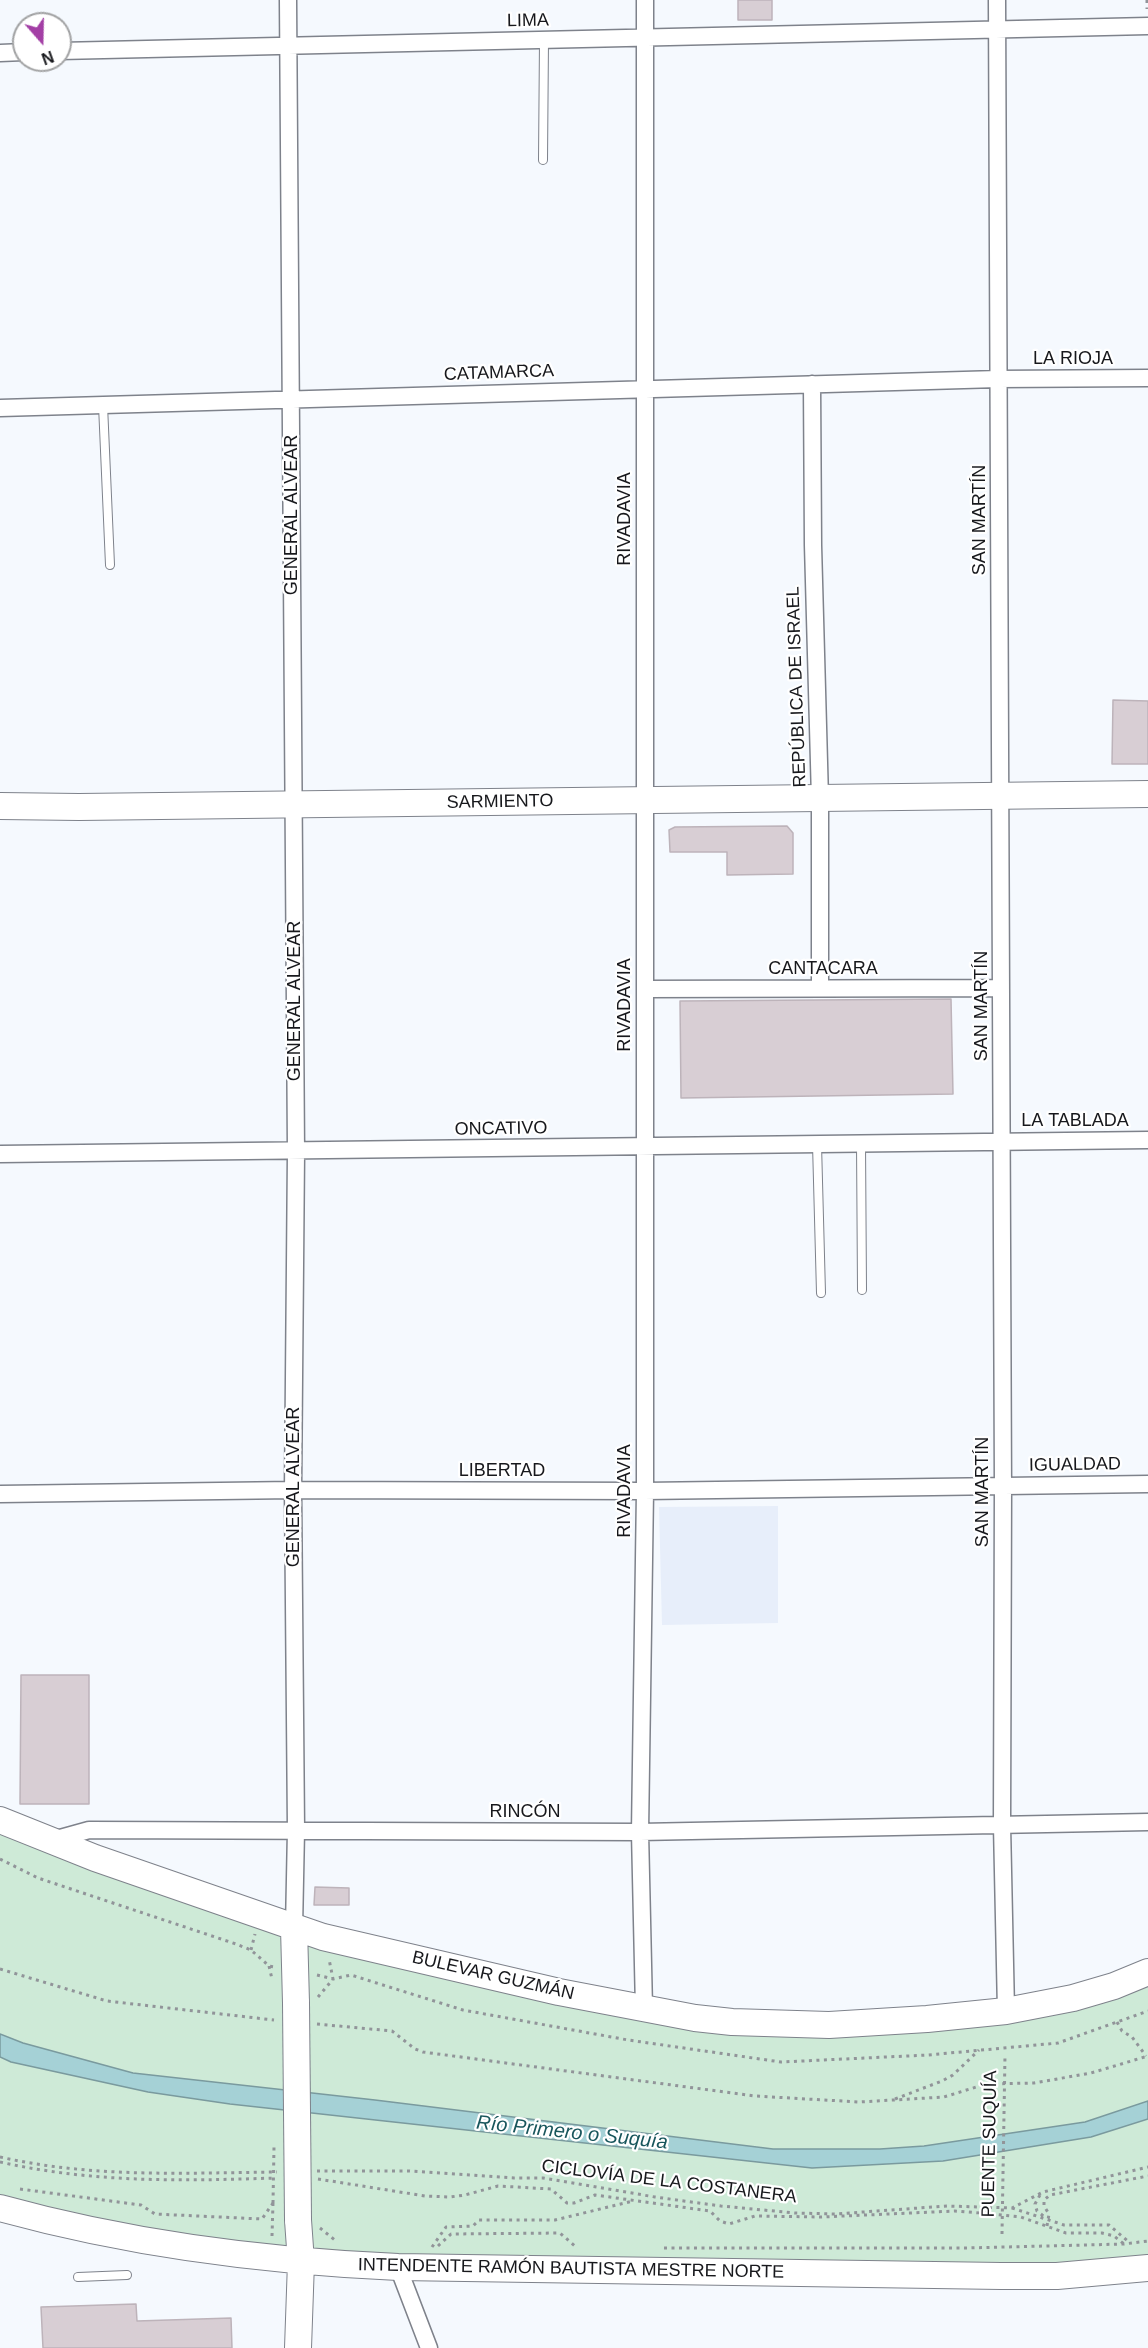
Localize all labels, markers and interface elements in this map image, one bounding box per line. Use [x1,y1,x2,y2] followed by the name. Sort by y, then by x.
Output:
[507,10,549,32] street label: LIMA
[12,12,72,72] north arrow
[39,48,56,67] text: N
[1033,348,1113,370] street label: LA RIOJA
[443,360,555,386] street label: CATAMARCA
[281,435,303,595] street label: GENERAL ALVEAR
[969,465,991,575] street label: SAN MARTÍN
[614,472,636,566] street label: RIVADAVIA
[783,586,811,788] street label: REPÚBLICA DE ISRAEL
[446,790,554,814] street label: SARMIENTO
[284,921,306,1081] street label: GENERAL ALVEAR
[971,951,993,1061] street label: SAN MARTÍN
[614,958,636,1052] street label: RIVADAVIA
[768,958,878,980] street label: CANTACARA
[1021,1110,1129,1132] street label: LA TABLADA
[454,1117,548,1141] street label: ONCATIVO
[283,1407,305,1567] street label: GENERAL ALVEAR
[972,1437,994,1547] street label: SAN MARTÍN
[614,1444,636,1538] street label: RIVADAVIA
[1029,1453,1121,1477] street label: IGUALDAD
[459,1460,545,1482] street label: LIBERTAD
[490,1801,560,1823] street label: RINCÓN
[410,1947,576,2005] street label: BULEVAR GUZMÁN
[978,2070,1002,2218] street label: PUENTE SUQUÍA
[475,2111,669,2155] water label: Río Primero o Suquía
[540,2156,798,2208] street label: CICLOVÍA DE LA COSTANERA
[358,2254,784,2284] street label: INTENDENTE RAMÓN BAUTISTA MESTRE NORTE

